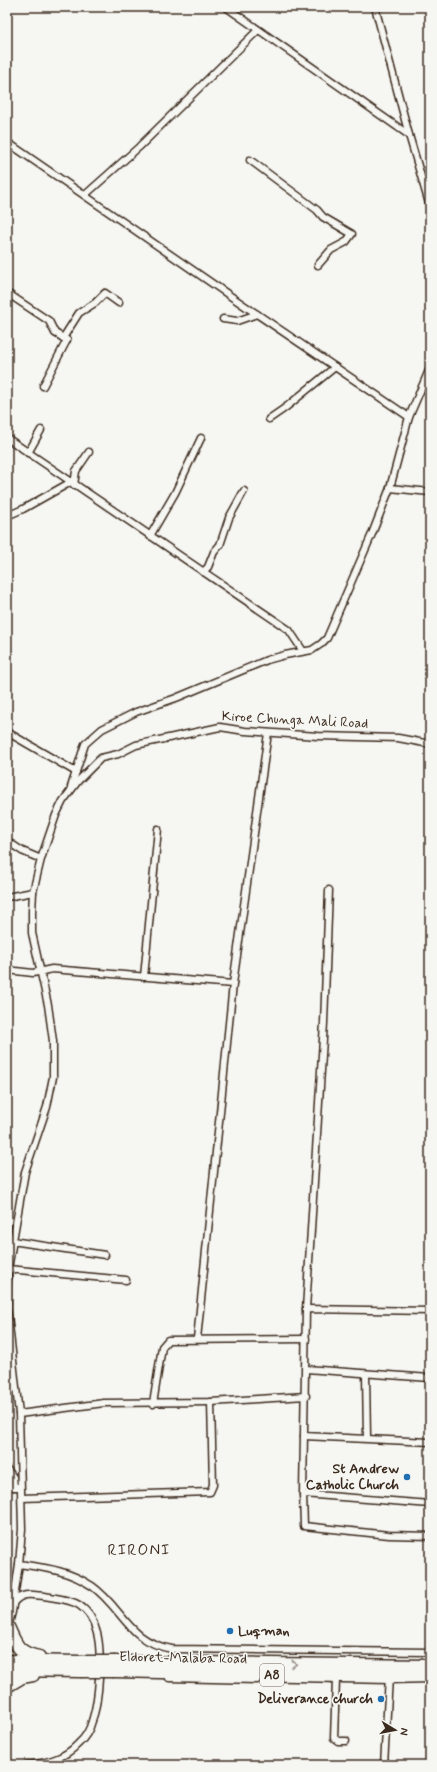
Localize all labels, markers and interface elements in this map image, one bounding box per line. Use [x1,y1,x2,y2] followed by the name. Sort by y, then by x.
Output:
[221,707,369,733] street label: Kiroe Chunga Mali Road
[306,1460,399,1494] place label: St Andrew Catholic Church
[402,1472,412,1482] marker: St Andrew Catholic Church
[108,1540,170,1561] district label: RIRONI
[238,1622,290,1640] place label: Luqman
[225,1626,235,1636] marker: Luqman
[119,1648,247,1668] street label: Eldoret-Malaba Road
[291,1660,297,1668] one-way arrow
[260,1664,284,1686] road number: A8
[257,1690,373,1708] place label: Deliverance church
[376,1694,386,1704] marker: Deliverance church
[375,1710,415,1750] north arrow
[396,1727,411,1736] text: N

